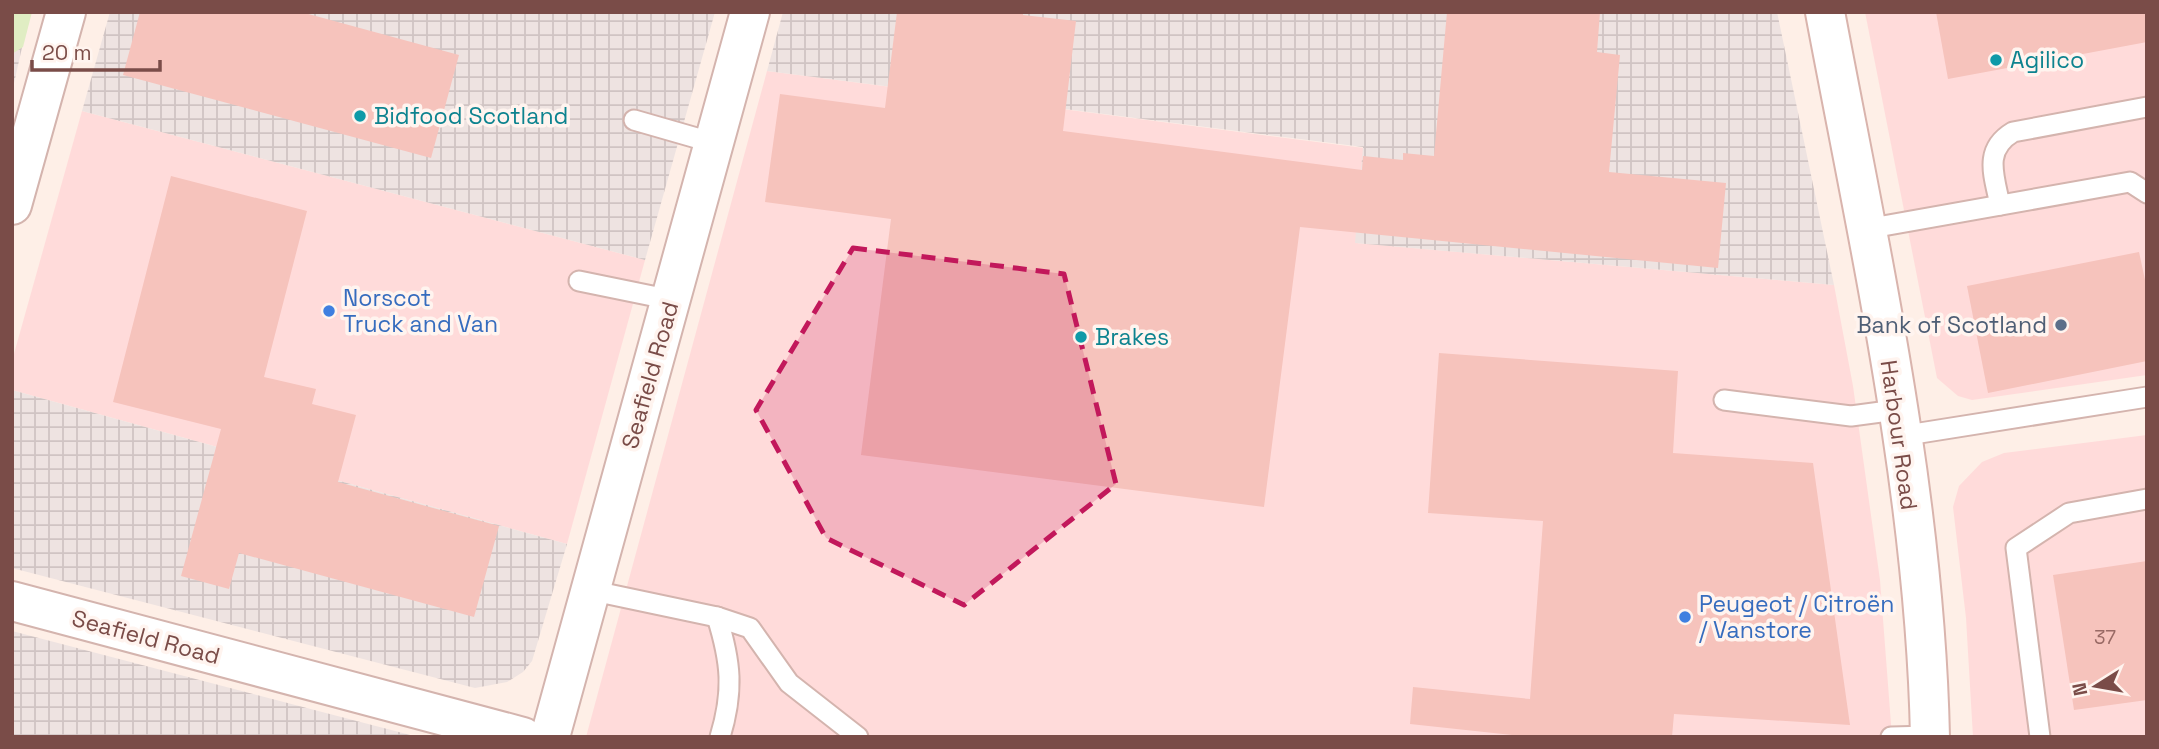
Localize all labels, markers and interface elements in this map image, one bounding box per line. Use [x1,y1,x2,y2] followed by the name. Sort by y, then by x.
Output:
[32,28,159,72] scale bar
[42,39,92,66] text: 20 m
[2010,45,2084,75] place label: Agilico
[1988,52,2004,68] marker: Agilico
[374,101,568,131] place label: Bidfood Scotland
[352,108,368,124] marker: Bidfood Scotland
[343,283,498,339] place label: Norscot Truck and Van
[615,298,685,452] street label: Seafield Road
[321,303,337,319] marker: Norscot Truck and Van
[1856,310,2047,340] place label: Bank of Scotland
[2053,317,2069,333] marker: Bank of Scotland
[1095,322,1169,352] place label: Brakes
[1073,329,1089,345] marker: Brakes
[1874,358,1924,512] street label: Harbour Road
[1699,589,1894,645] place label: Peugeot / Citroën / Vanstore
[69,603,223,671] street label: Seafield Road
[1677,609,1693,625] marker: Peugeot / Citroën / Vanstore
[2094,625,2116,650] house number: 37
[2061,651,2131,721] north arrow
[2066,681,2093,698] text: N

